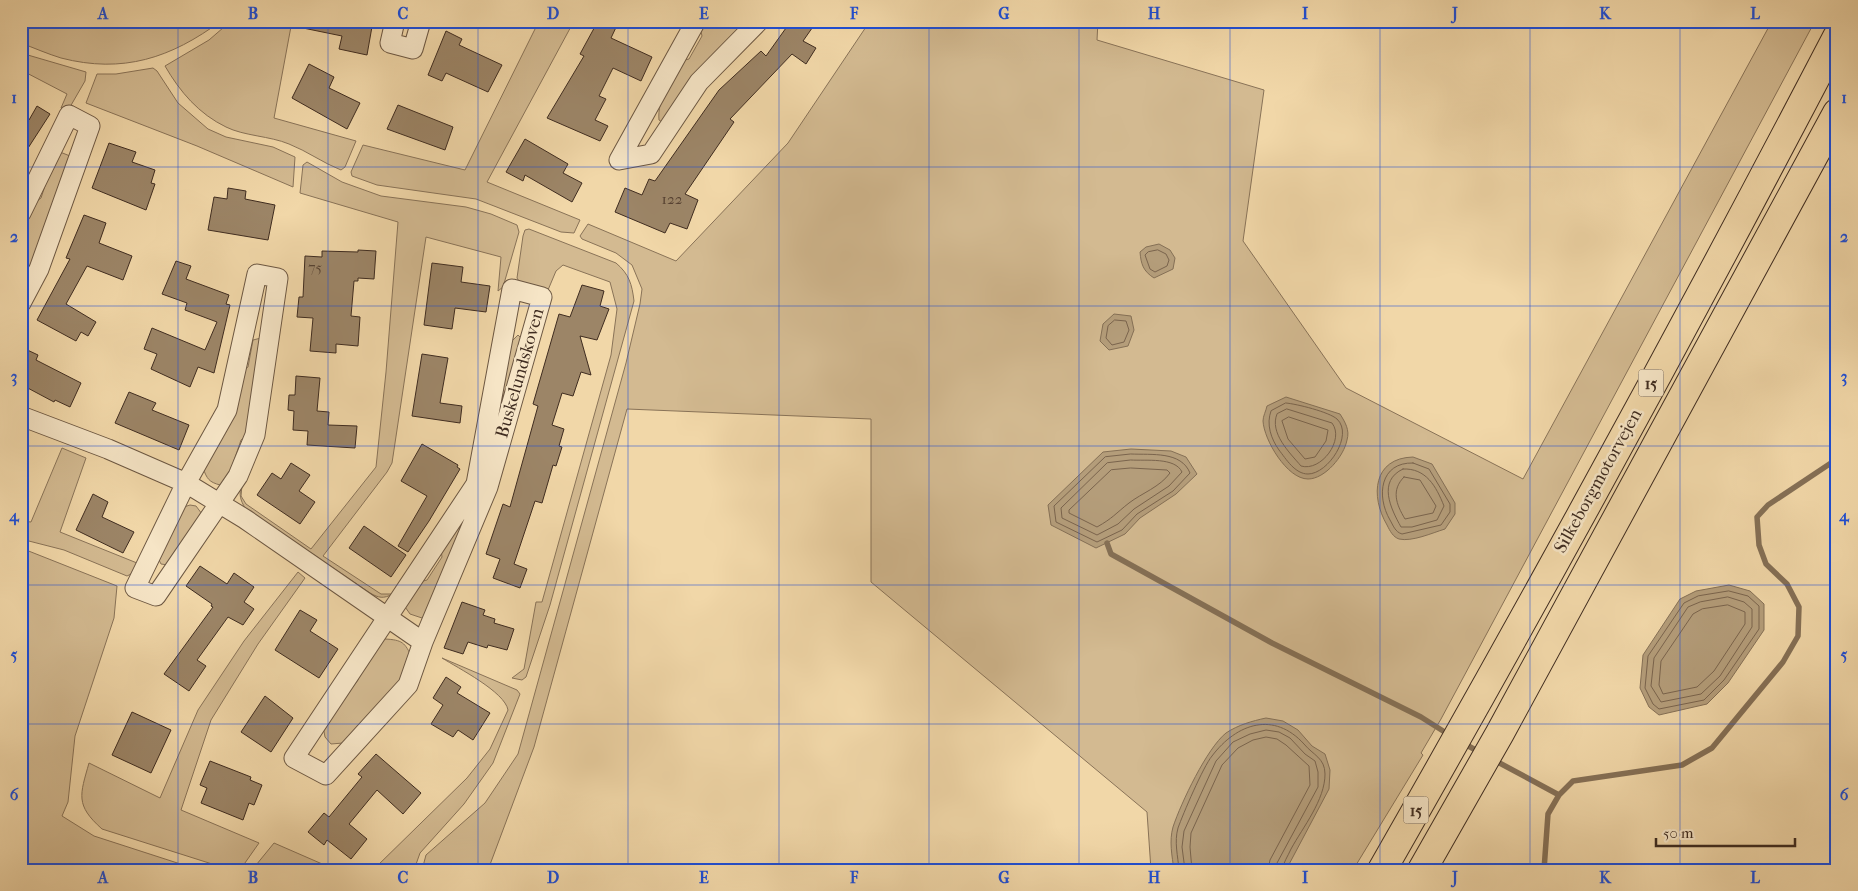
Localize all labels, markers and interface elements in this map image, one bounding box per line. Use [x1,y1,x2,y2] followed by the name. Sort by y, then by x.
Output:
[97,4,109,23] text: A
[248,4,258,23] text: B
[398,4,409,23] text: C
[547,4,559,23] text: D
[699,4,709,23] text: E
[849,4,859,23] text: F
[998,4,1010,23] text: G
[1148,4,1161,23] text: H
[1302,4,1309,23] text: I
[1450,4,1458,24] text: J
[1599,4,1612,23] text: K
[1750,4,1760,23] text: L
[11,88,17,107] text: 1
[1841,88,1847,107] text: 1
[662,190,683,208] house number: 122
[10,227,18,246] text: 2
[1840,227,1848,246] text: 2
[308,258,322,276] house number: 75
[491,305,549,440] street label: Buskelundskoven
[11,367,17,387] text: 3
[1841,367,1847,387] text: 3
[1638,369,1664,396] road number: 15
[1550,405,1647,557] street label: Silkeborgmotorvejen
[8,506,20,526] text: 4
[1838,506,1850,526] text: 4
[11,645,18,664] text: 5
[1841,645,1848,664] text: 5
[10,785,19,804] text: 6
[1840,785,1849,804] text: 6
[1404,796,1428,824] road number: 15
[1656,816,1794,848] scale bar
[1663,824,1694,842] text: 50 m
[97,868,109,887] text: A
[248,868,258,887] text: B
[398,868,409,887] text: C
[547,868,559,887] text: D
[699,868,709,887] text: E
[849,868,859,887] text: F
[998,868,1010,887] text: G
[1148,868,1161,887] text: H
[1302,868,1309,887] text: I
[1450,868,1458,888] text: J
[1599,868,1612,887] text: K
[1750,868,1760,887] text: L

